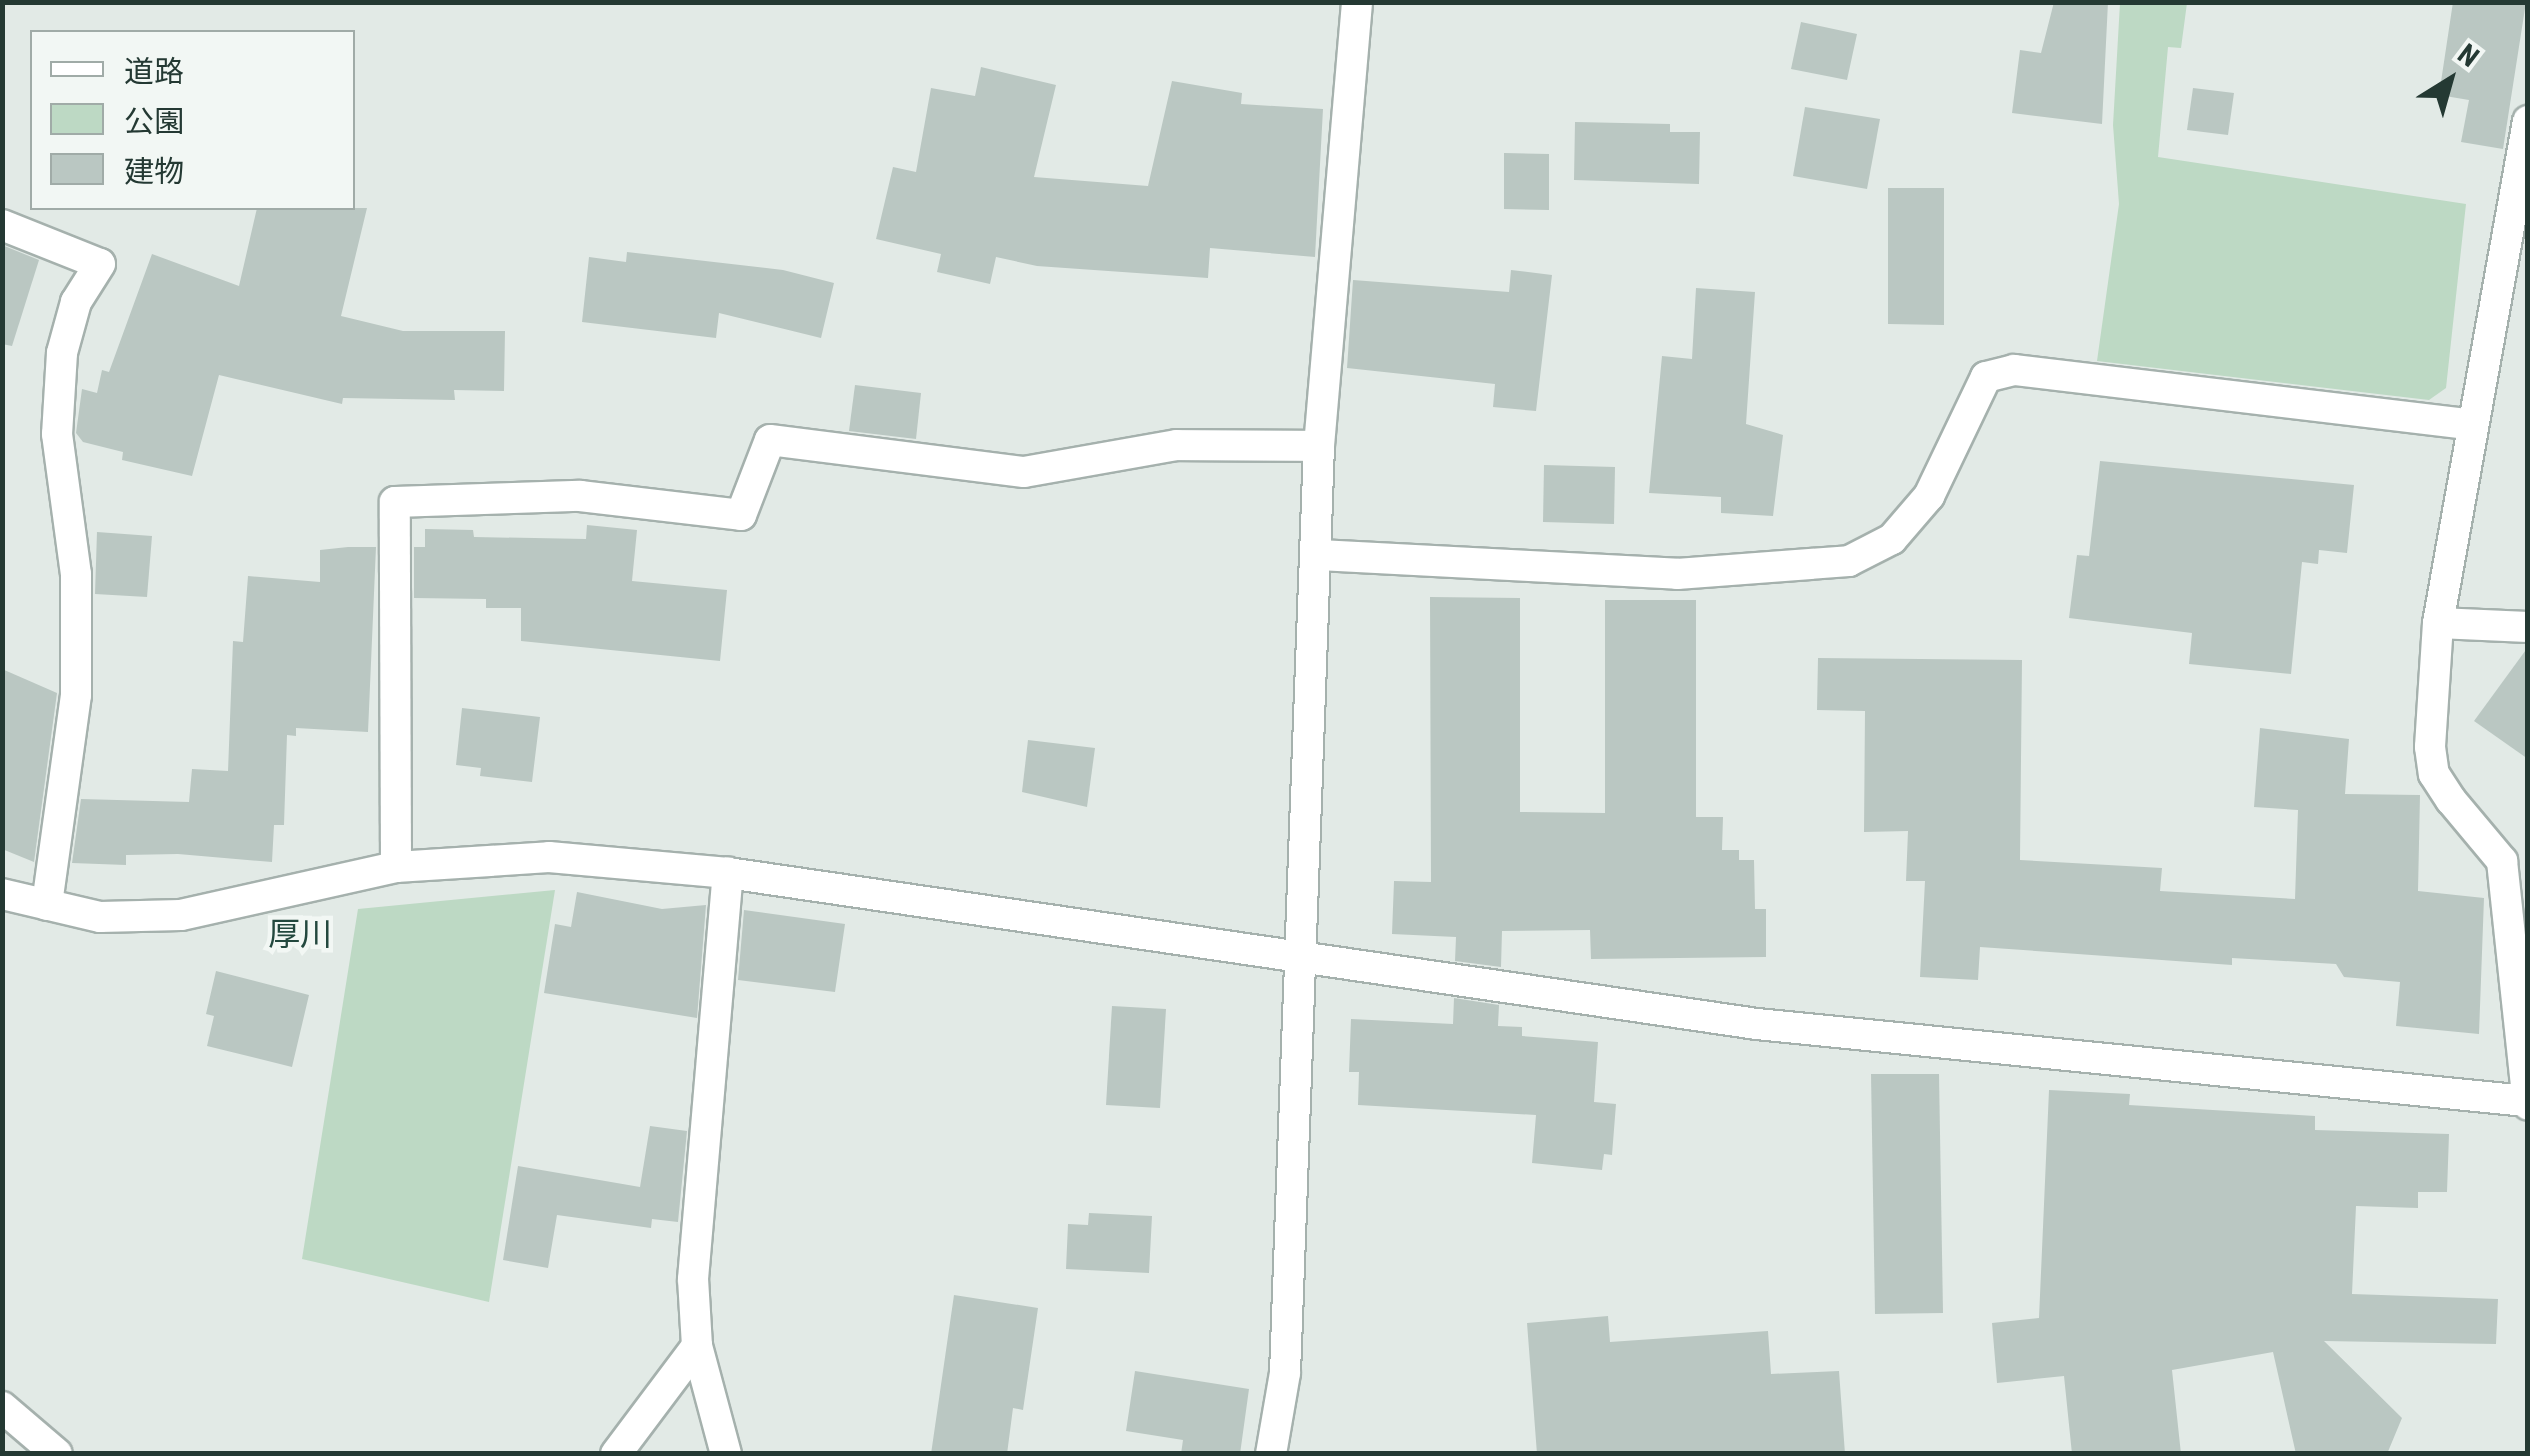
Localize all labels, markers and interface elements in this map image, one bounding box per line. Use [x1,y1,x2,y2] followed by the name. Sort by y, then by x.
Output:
[30,30,355,210] legend
[2400,30,2500,130] north arrow
[2452,37,2485,74] text: N
[124,54,184,89] text: 道路
[124,104,184,139] text: 公園
[124,154,184,189] text: 建物
[268,915,332,953] district label: 厚川

